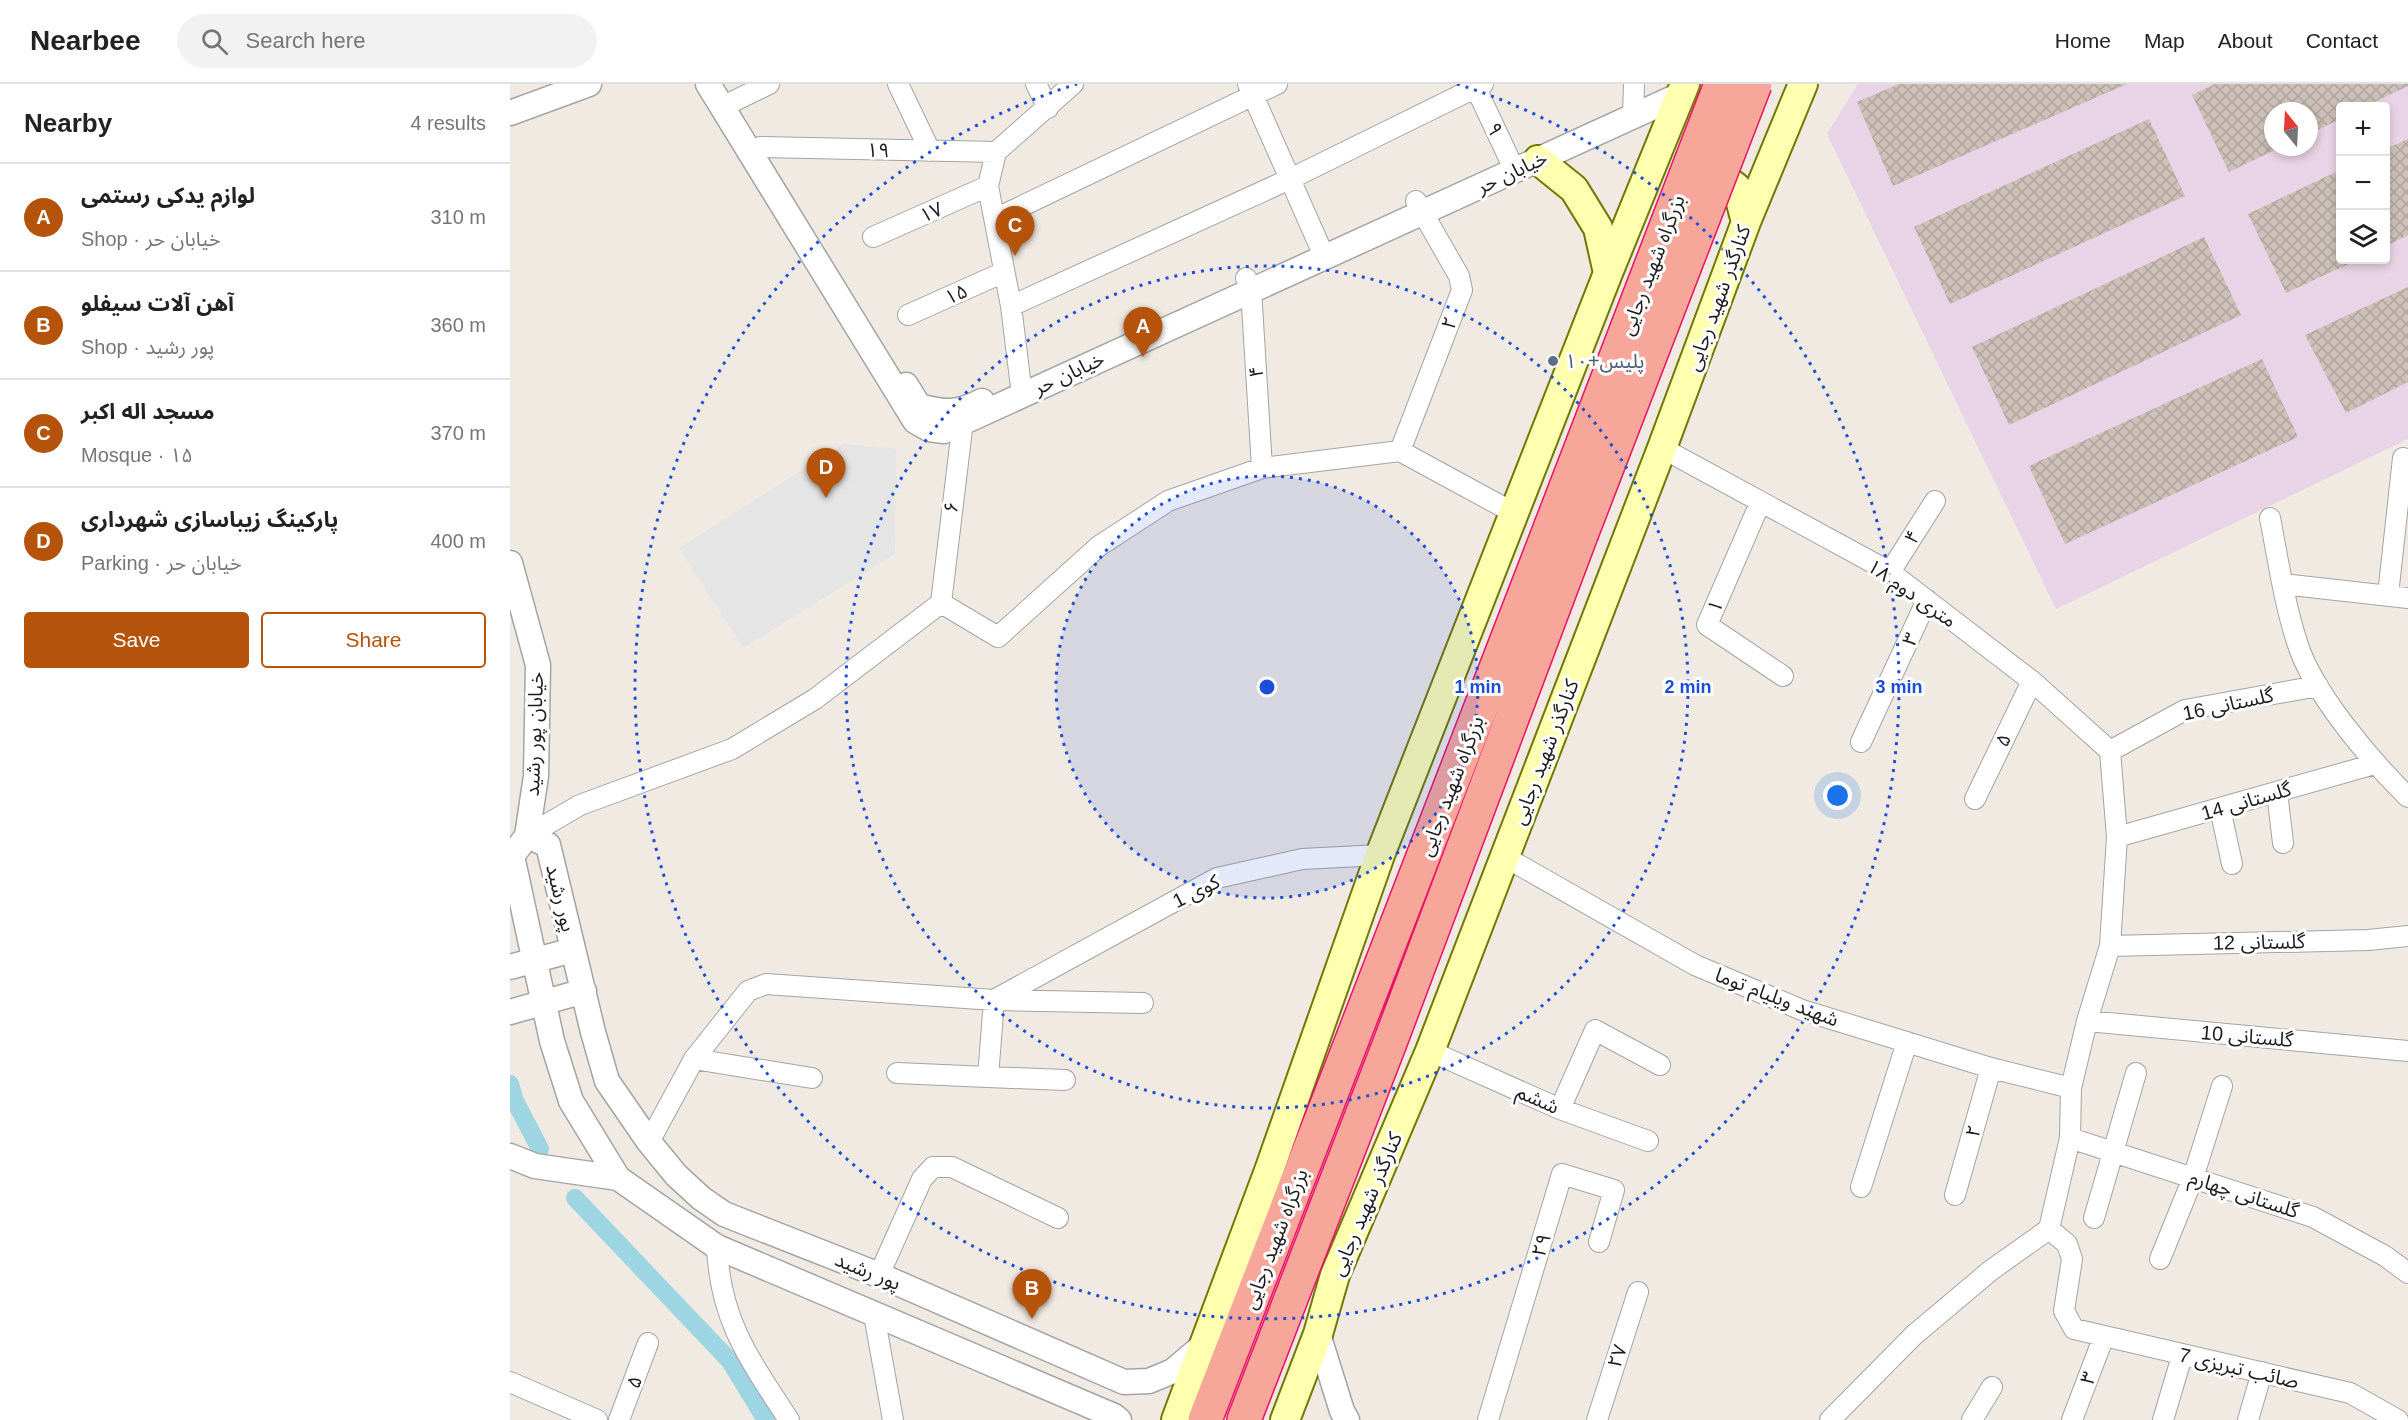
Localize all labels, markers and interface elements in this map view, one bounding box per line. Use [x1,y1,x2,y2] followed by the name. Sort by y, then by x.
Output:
[177,14,597,68] search box
[30,25,141,56] text: Nearbee
[198,25,231,58] icon: search
[246,28,365,53] text: Search here
[2055,29,2111,52] text: Home
[2144,29,2185,52] text: Map
[2218,29,2273,52] text: About
[2306,29,2378,52] text: Contact
[2264,102,2318,156] north arrow
[2336,102,2390,264] map controls
[2336,102,2390,156] button: +
[24,108,112,138] text: Nearby
[410,112,486,134] text: 4 results
[1483,119,1507,139] street label: ۹
[866,139,890,161] street label: ۱۹
[1472,146,1551,199] street label: خیابان حر
[2336,156,2390,210] button: −
[81,183,255,208] text: لوازم یدکی رستمی
[1615,192,1690,338] street label: بزرگراه شهید رجایی
[916,197,946,227] street label: ۱۷
[36,206,51,228] text: A
[430,206,486,228] text: 310 m
[996,206,1034,256] pin: C
[2336,210,2390,264] button: layers
[1681,221,1756,374] street label: کنارگذر شهید رجایی
[81,228,221,250] text: Shop · خیابان حر
[941,279,971,309] street label: ۱۵
[81,291,234,316] text: آهن آلات سیفلو
[1124,308,1162,357] pin: A
[36,314,51,336] text: B
[430,314,486,336] text: 360 m
[1437,314,1461,332] street label: ۲
[81,336,214,358] text: Shop · پور رشید
[1029,347,1108,400] street label: خیابان حر
[1565,350,1644,374] place label: پلیس+١٠
[1546,354,1560,368] marker: پلیس+١٠
[1245,366,1267,378] street label: ۴
[81,399,215,424] text: مسجد اله اکبر
[36,422,51,444] text: C
[430,422,486,444] text: 370 m
[81,444,193,466] text: Mosque · ۱۵
[806,448,846,498] pin: D
[939,500,963,514] street label: ۶
[81,507,338,532] text: پارکینگ زیباسازی شهرداری
[1900,526,1924,548] street label: ۴
[36,530,51,552] text: D
[430,530,486,552] text: 400 m
[81,552,242,574] text: Parking · خیابان حر
[1861,554,1961,635] street label: ۱۸ متری دوم
[1703,596,1727,616] street label: ۱
[24,612,249,668] button: Save
[261,612,486,668] button: Share
[1898,629,1922,649] street label: ۳
[521,671,549,797] street label: خیابان پور رشید
[1507,676,1584,828] street label: کنارگذر شهید رجایی
[1257,677,1277,697] centre of rings
[1454,677,1502,697] text: 1 min
[1664,677,1712,697] text: 2 min
[1875,677,1923,697] text: 3 min
[2181,683,2276,725] street label: گلستانی 16
[1414,713,1489,859] street label: بزرگراه شهید رجایی
[1991,730,2015,750] street label: ۵
[2199,777,2294,825] street label: گلستانی 14
[1823,781,1852,810] your location
[540,862,580,935] street label: پور رشید
[1169,870,1224,913] street label: کوی 1
[2213,930,2306,955] street label: گلستانی 12
[1711,963,1842,1034] street label: شهید ویلیام توما
[2200,1021,2295,1052] street label: گلستانی 10
[1512,1080,1563,1122] street label: ششم
[1961,1122,1985,1140] street label: ۲
[1326,1128,1407,1279] street label: کنارگذر شهید رجایی
[1238,1166,1313,1312] street label: بزرگراه شهید رجایی
[2185,1166,2302,1226] street label: گلستانی چهارم
[1527,1231,1555,1259] street label: ۲۹
[831,1248,904,1296] street label: پور رشید
[1012,1270,1052,1319] pin: B
[1603,1341,1631,1370] street label: ۲۷
[2177,1343,2301,1393] street label: صائب تبریزی 7
[2076,1369,2100,1387] street label: ۳
[622,1373,646,1391] street label: ۵

